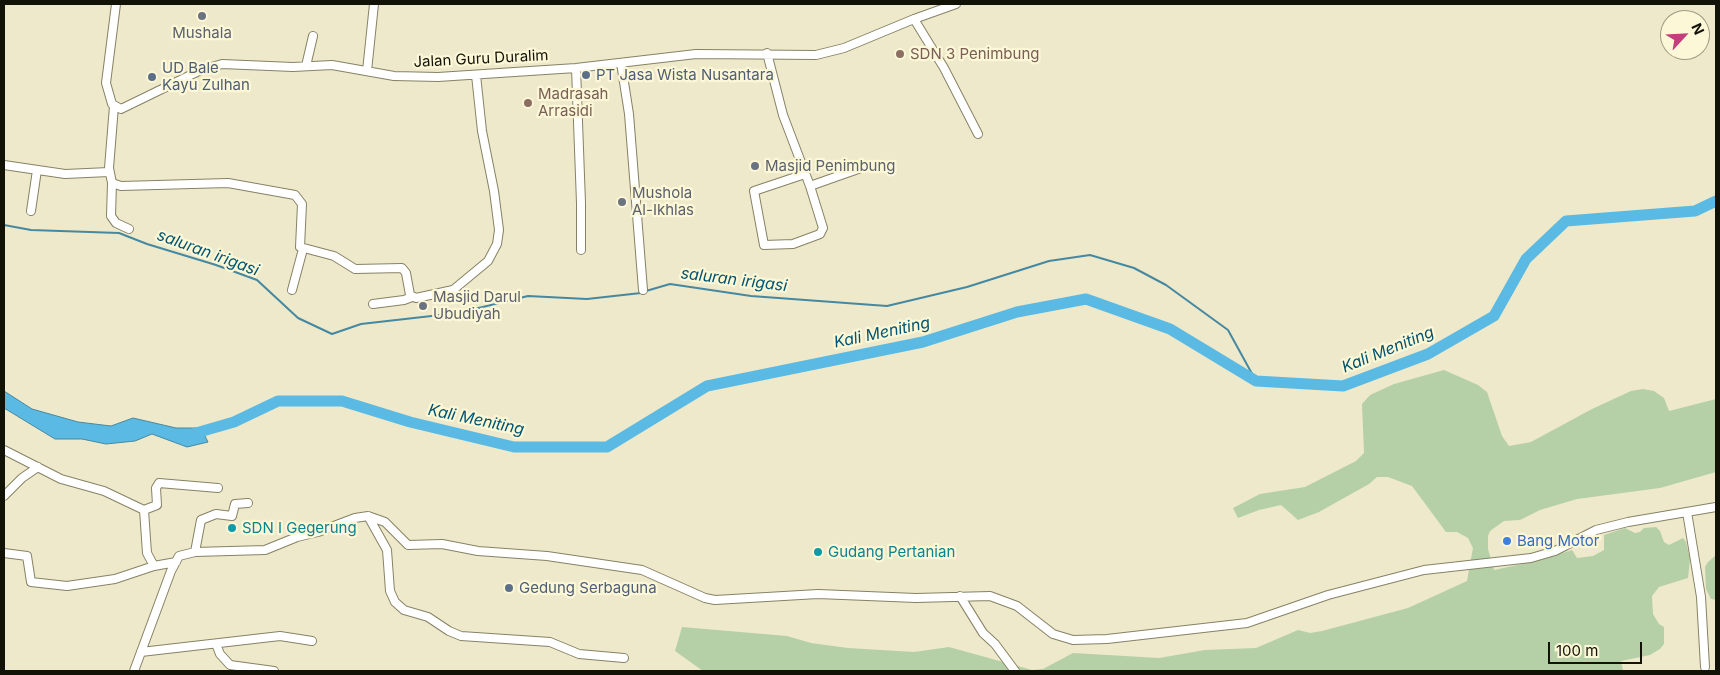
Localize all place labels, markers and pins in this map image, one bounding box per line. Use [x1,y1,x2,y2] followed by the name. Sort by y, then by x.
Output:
[196,10,208,22] marker: Mushala
[172,24,232,42] place label: Mushala
[910,45,1039,63] place label: SDN 3 Penimbung
[894,48,906,60] marker: SDN 3 Penimbung
[162,59,250,94] place label: UD Bale Kayu Zulhan
[596,66,774,84] place label: PT Jasa Wista Nusantara
[580,69,592,81] marker: PT Jasa Wista Nusantara
[146,71,158,83] marker: UD Bale Kayu Zulhan
[538,85,608,120] place label: Madrasah Arrasidi
[522,97,534,109] marker: Madrasah Arrasidi
[765,157,896,175] place label: Masjid Penimbung
[749,160,761,172] marker: Masjid Penimbung
[632,184,694,219] place label: Mushola Al-Ikhlas
[616,196,628,208] marker: Mushola Al-Ikhlas
[433,288,521,323] place label: Masjid Darul Ubudiyah
[417,300,429,312] marker: Masjid Darul Ubudiyah
[242,519,357,537] place label: SDN I Gegerung
[226,522,238,534] marker: SDN I Gegerung
[1517,532,1599,550] place label: Bang Motor
[1501,535,1513,547] marker: Bang Motor
[828,543,955,561] place label: Gudang Pertanian
[812,546,824,558] marker: Gudang Pertanian
[519,579,657,597] place label: Gedung Serbaguna
[503,582,515,594] marker: Gedung Serbaguna

